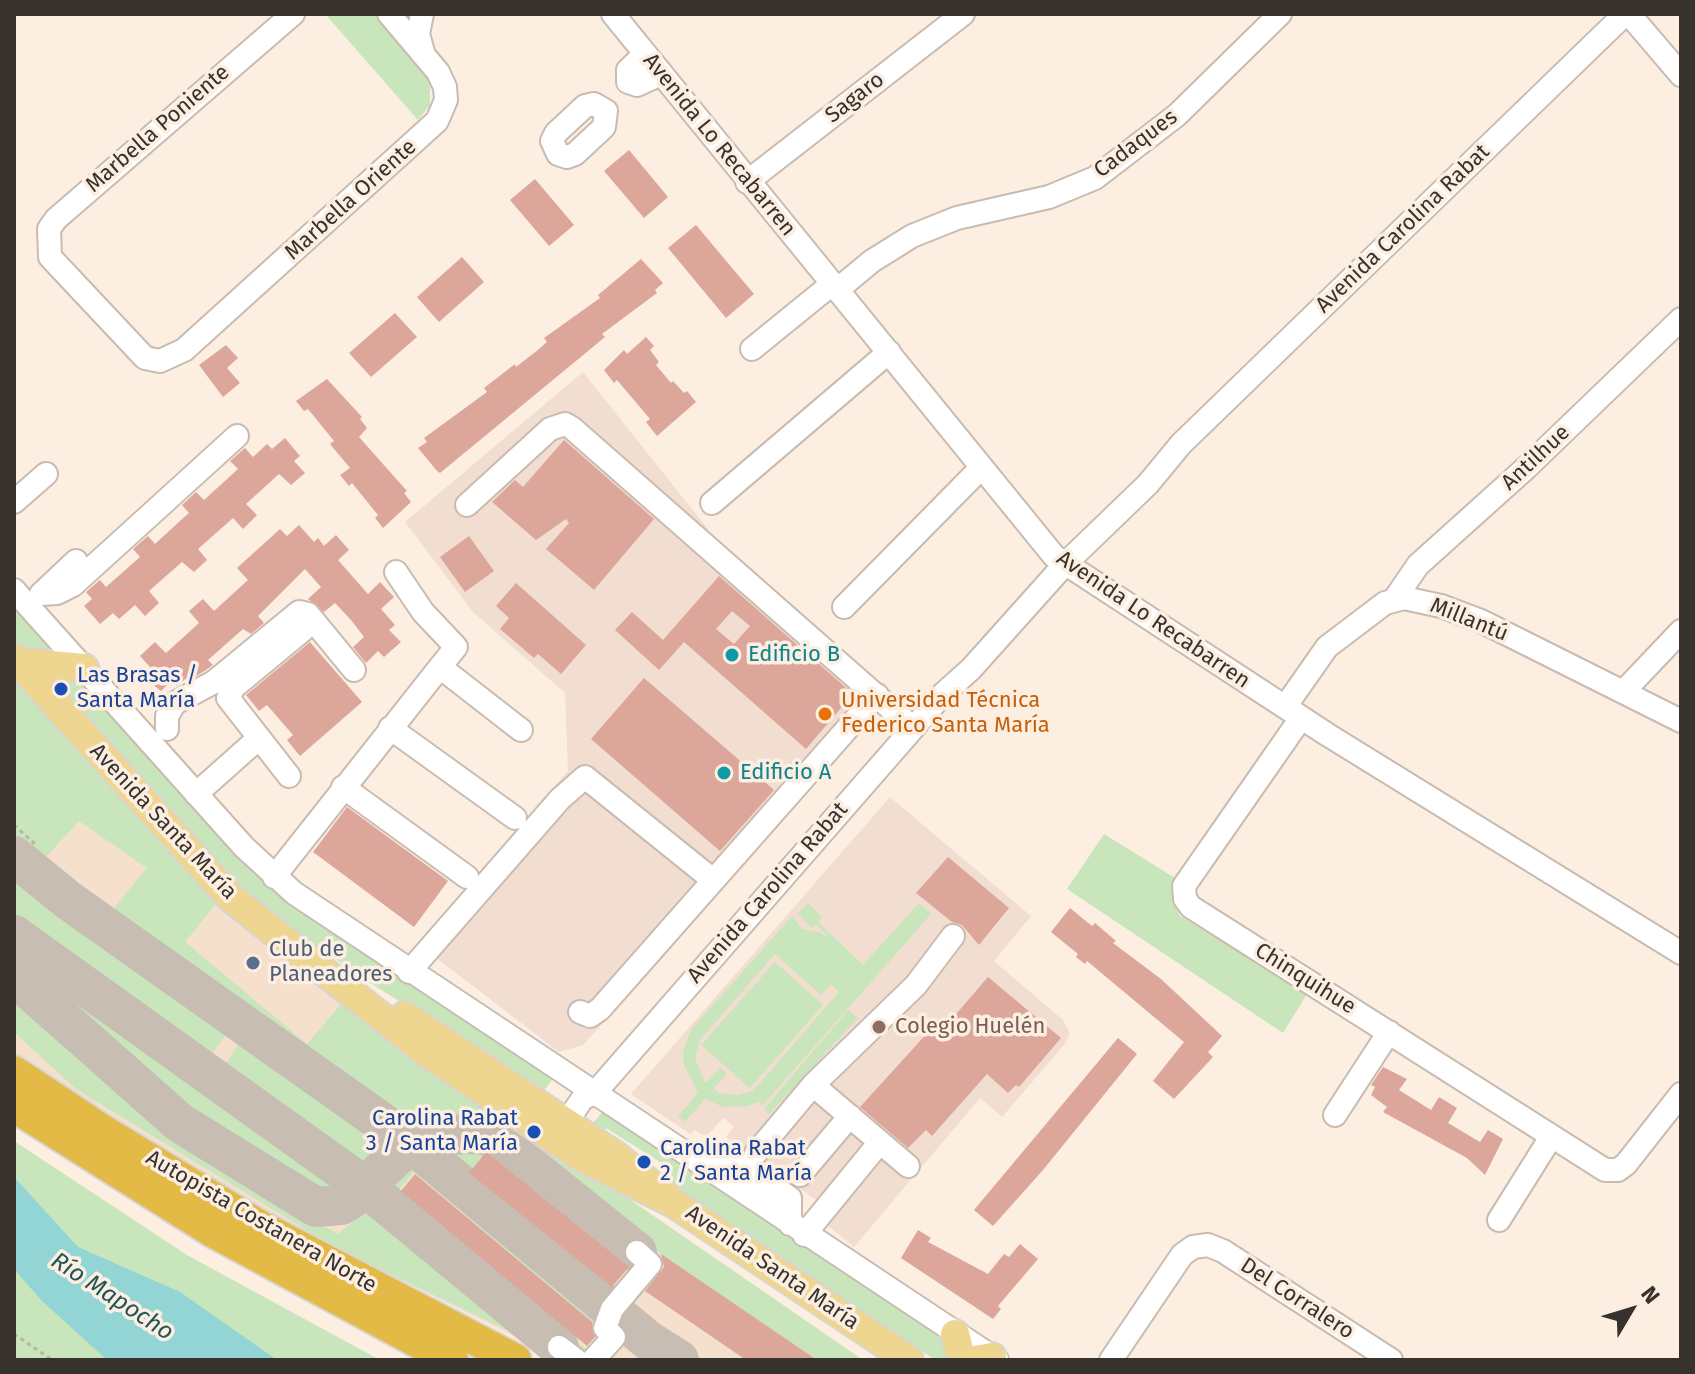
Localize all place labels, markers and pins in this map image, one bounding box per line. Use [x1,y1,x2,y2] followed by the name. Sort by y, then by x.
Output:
[748,642,840,668] place label: Edificio B
[723,646,741,664] marker: Edificio B
[77,663,198,714] place label: Las Brasas / Santa María
[52,680,70,698] marker: Las Brasas / Santa María
[841,688,1050,740] place label: Universidad Técnica Federico Santa María
[816,705,834,723] marker: Universidad Técnica Federico Santa María
[740,760,831,786] place label: Edificio A
[715,764,733,782] marker: Edificio A
[269,937,393,988] place label: Club de Planeadores
[244,954,262,972] marker: Club de Planeadores
[895,1014,1045,1040] place label: Colegio Huelén
[870,1018,888,1036] marker: Colegio Huelén
[366,1106,518,1158] place label: Carolina Rabat 3 / Santa María
[525,1123,543,1141] marker: Carolina Rabat 3 / Santa María
[660,1136,812,1188] place label: Carolina Rabat 2 / Santa María
[635,1153,653,1171] marker: Carolina Rabat 2 / Santa María

